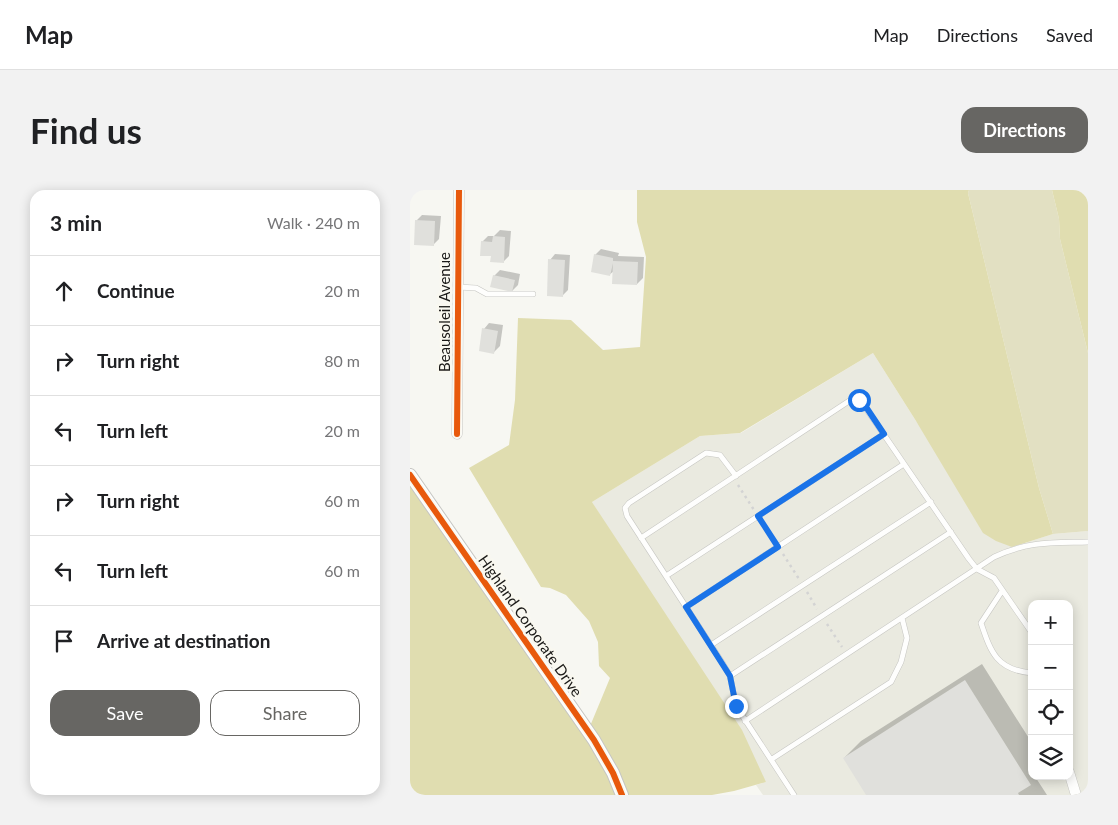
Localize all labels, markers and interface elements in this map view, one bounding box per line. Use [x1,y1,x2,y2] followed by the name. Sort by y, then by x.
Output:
[25,20,73,49] text: Map
[873,24,909,46] text: Map
[937,24,1018,46] text: Directions
[1046,24,1093,46] text: Saved
[961,107,1088,153] button: Directions
[30,109,142,151] text: Find us
[50,210,102,235] text: 3 min
[267,213,360,232] text: Walk · 240 m
[435,252,453,372] street label: Beausoleil Avenue
[50,277,78,305] icon: ahead
[97,279,175,302] text: Continue
[324,281,360,300] text: 20 m
[50,347,78,375] icon: right
[97,349,179,372] text: Turn right
[324,351,360,370] text: 80 m
[848,389,871,412] route start
[50,417,78,445] icon: left
[97,419,168,442] text: Turn left
[324,421,360,440] text: 20 m
[50,487,78,515] icon: right
[97,489,179,512] text: Turn right
[324,491,360,510] text: 60 m
[475,551,587,700] street label: Highland Corporate Drive
[50,557,78,585] icon: left
[97,559,168,582] text: Turn left
[324,561,360,580] text: 60 m
[1028,600,1073,780] map controls
[1028,600,1073,645] button: +
[50,627,78,655] icon: arrive
[97,629,270,652] text: Arrive at destination
[1028,645,1073,690] button: −
[50,690,200,736] button: Save
[210,690,360,736] button: Share
[1028,690,1073,735] button: locate
[725,695,748,718] route end
[1028,735,1073,780] button: layers

